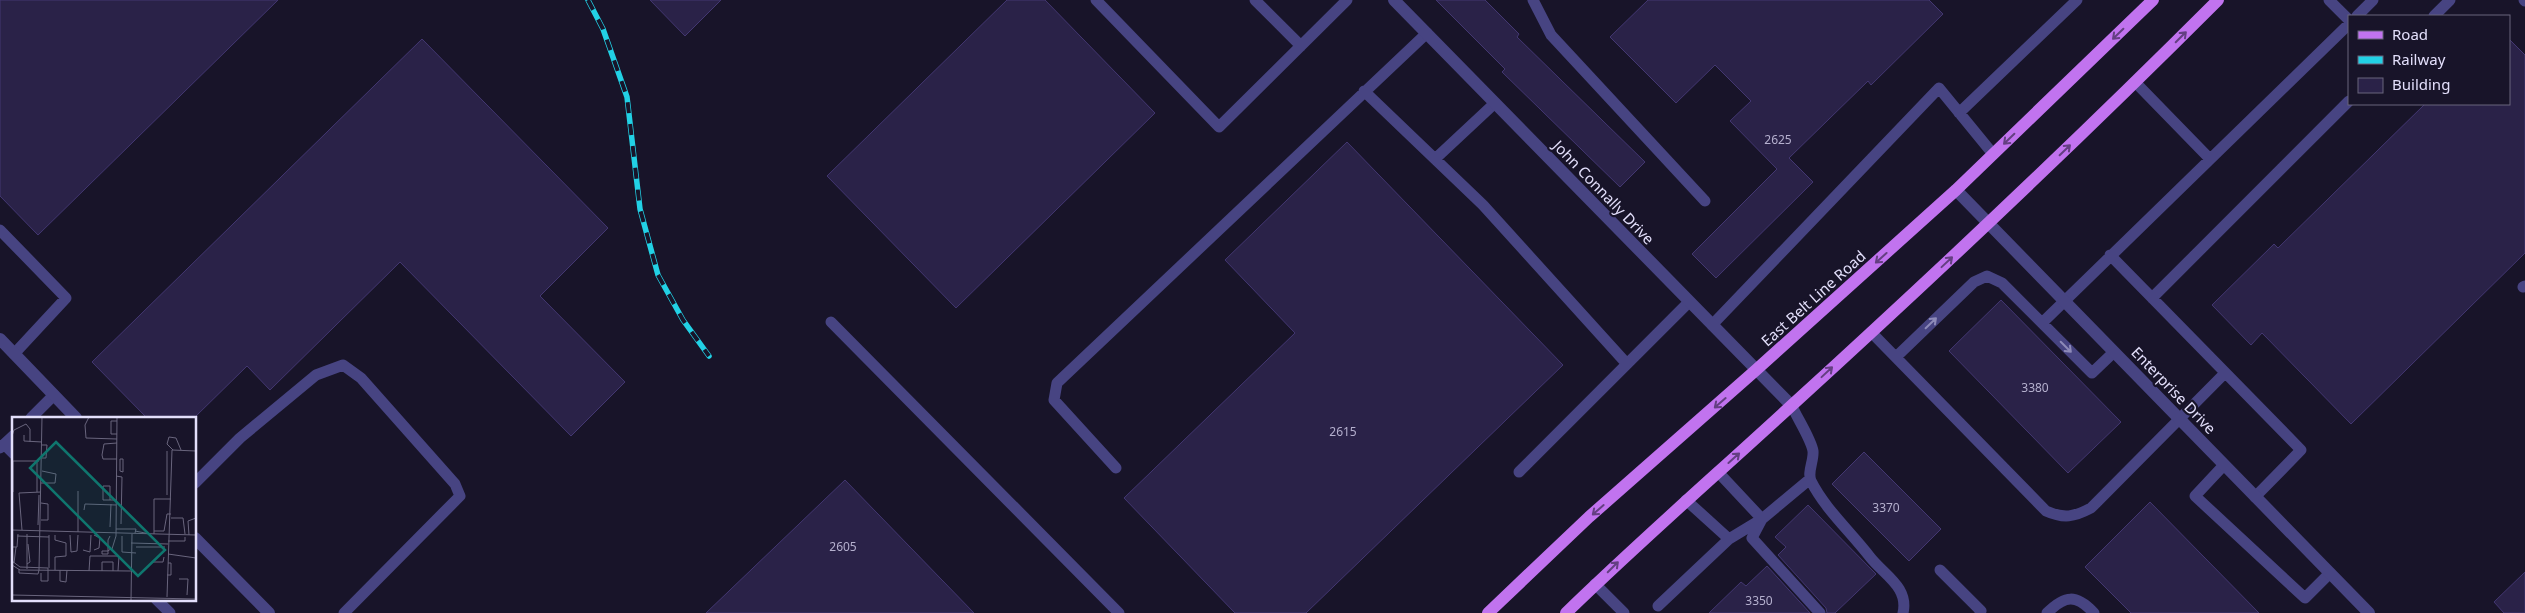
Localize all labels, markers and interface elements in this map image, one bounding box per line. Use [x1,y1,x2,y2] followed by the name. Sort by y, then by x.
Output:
[2348,15,2510,105] legend
[2392,24,2428,44] text: Road
[2111,28,2124,40] one-way arrow
[2175,31,2187,43] one-way arrow
[2392,49,2446,69] text: Railway
[2392,74,2450,94] text: Building
[1764,131,1792,148] house number: 2625
[2002,133,2015,145] one-way arrow
[1548,134,1659,248] street label: John Connally Drive
[2058,144,2071,156] one-way arrow
[1756,246,1870,350] street label: East Belt Line Road
[1874,252,1887,264] one-way arrow
[1940,256,1953,268] one-way arrow
[1925,317,1937,329] one-way arrow
[2059,341,2072,353] one-way arrow
[2127,342,2221,438] street label: Enterprise Drive
[1821,366,1834,378] one-way arrow
[2021,379,2049,396] house number: 3380
[1713,397,1726,408] one-way arrow
[12,417,196,600] inset map
[1329,423,1357,440] house number: 2615
[1727,452,1740,464] one-way arrow
[1872,499,1900,516] house number: 3370
[1591,504,1604,516] one-way arrow
[829,538,857,555] house number: 2605
[1607,561,1619,573] one-way arrow
[1745,592,1773,609] house number: 3350

